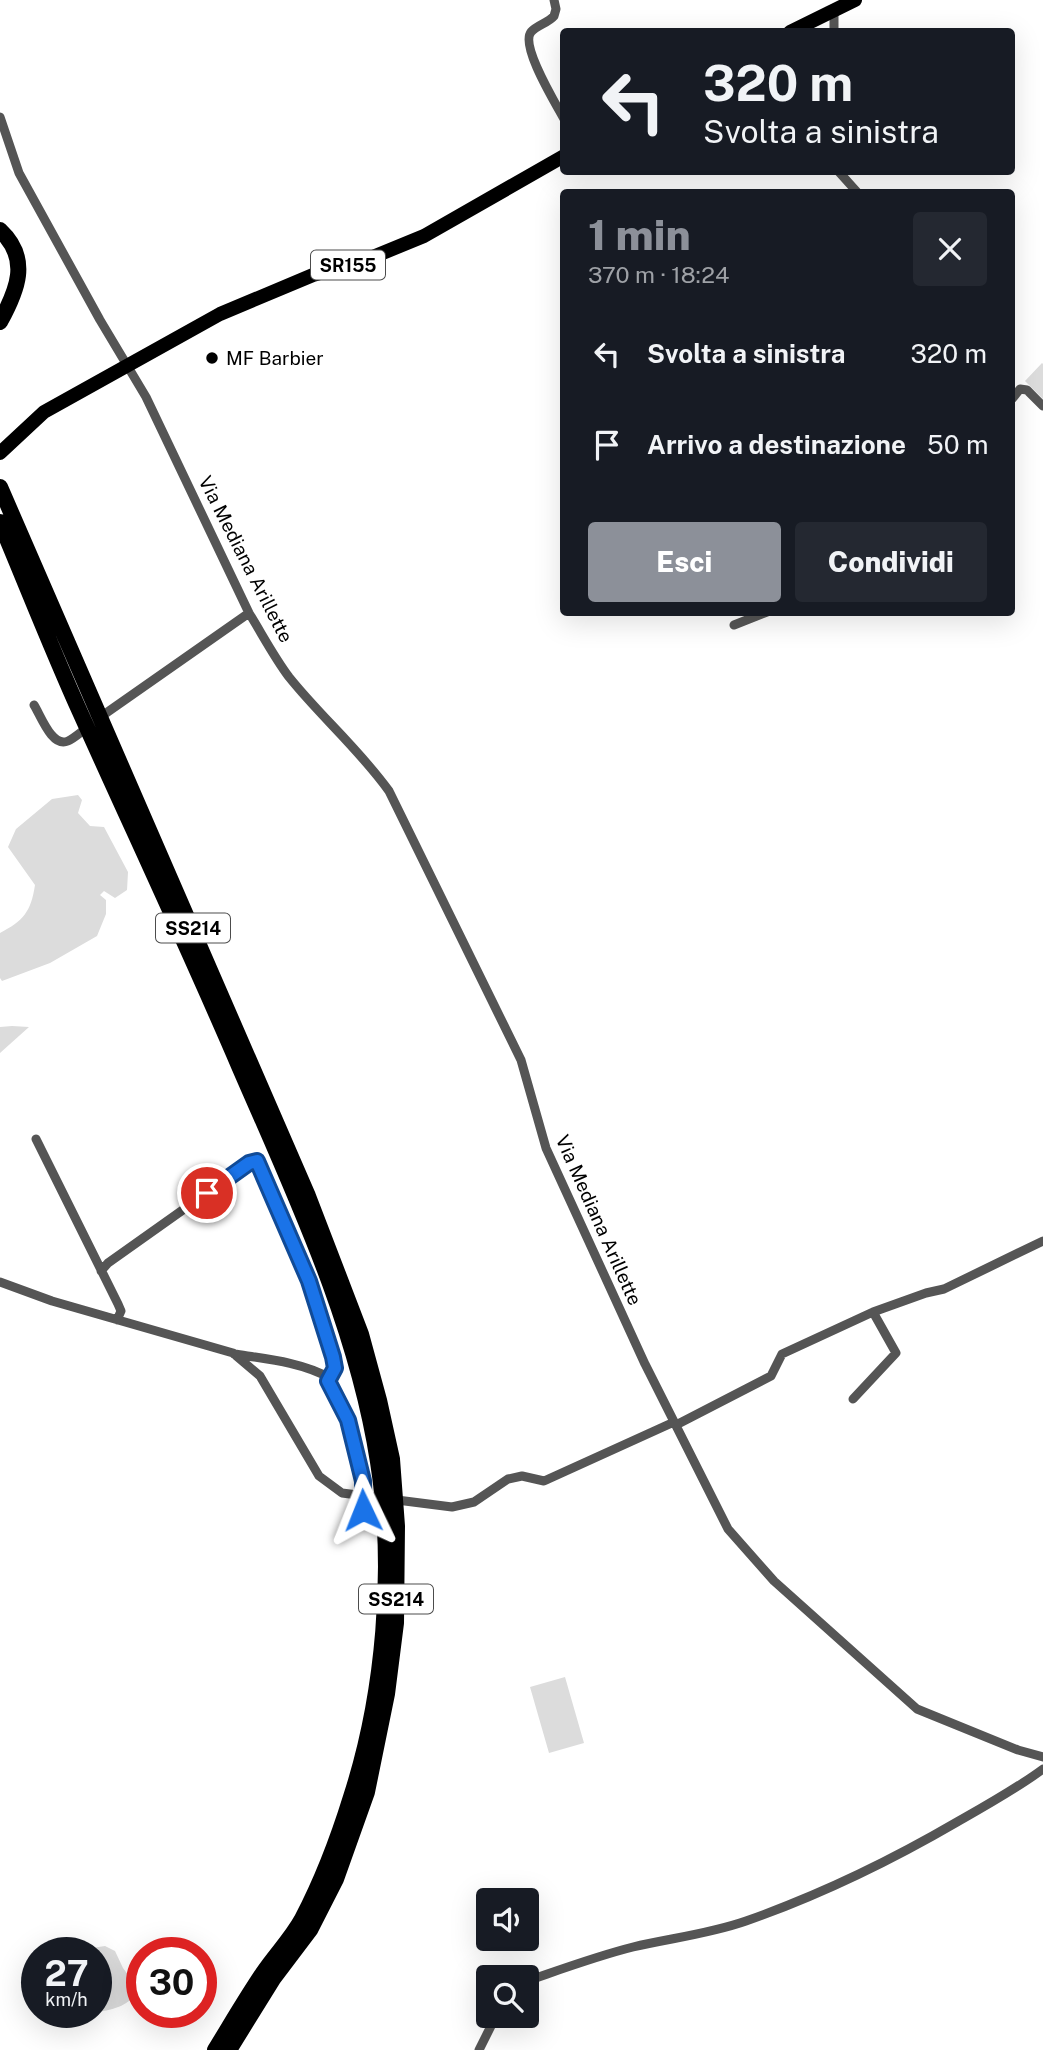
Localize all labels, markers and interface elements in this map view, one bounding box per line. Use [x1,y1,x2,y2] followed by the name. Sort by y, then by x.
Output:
[703,54,853,112] text: 320 m
[588,56,679,147] icon: left
[703,113,939,150] text: Svolta a sinistra
[588,210,691,259] text: 1 min
[913,212,987,286] button: close
[311,250,385,279] road number: SR155
[588,261,729,288] text: 370 m · 18:24
[588,335,626,373] icon: left
[647,338,845,369] text: Svolta a sinistra
[910,338,987,369] text: 320 m
[226,347,324,369] place label: MF Barbier
[204,350,220,366] marker: MF Barbier
[588,426,626,464] icon: arrive
[647,429,906,460] text: Arrivo a destinazione
[927,429,988,460] text: 50 m
[194,472,298,646] street label: Via Mediana Arillette
[588,522,781,602] button: Esci
[795,522,987,602] button: Condividi
[156,914,230,943] road number: SS214
[552,1131,646,1309] street label: Via Mediana Arillette
[177,1163,237,1223] pin
[188,1174,226,1212] icon: arrive
[326,1473,400,1547] position arrow
[359,1584,433,1614] road number: SS214
[476,1888,539,2028] map controls
[476,1888,539,1951] button: sound
[126,1937,217,2028] speed limit sign: 30
[44,1953,89,1994] text: 27
[476,1965,539,2028] button: search
[45,1989,88,2010] text: km/h

